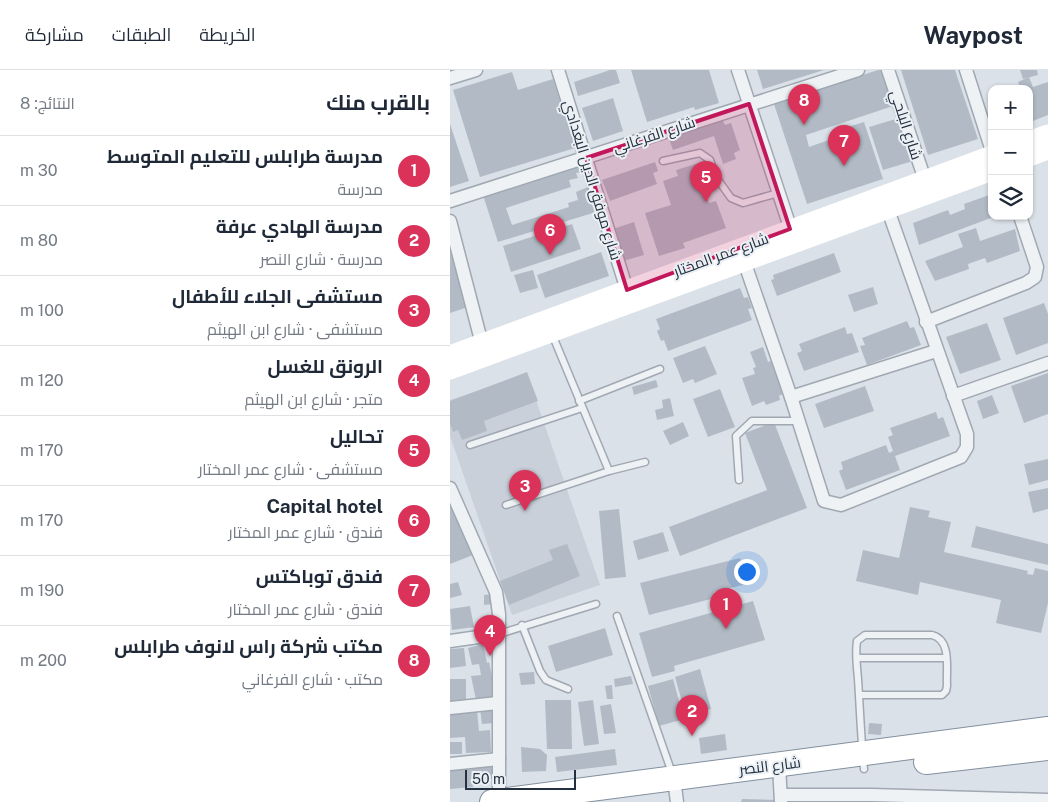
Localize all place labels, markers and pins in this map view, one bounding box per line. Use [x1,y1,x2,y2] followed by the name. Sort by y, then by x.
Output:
[788,84,820,125] pin: 8
[828,125,860,166] pin: 7
[690,161,722,202] pin: 5
[534,214,566,255] pin: 6
[509,470,541,511] pin: 3
[710,588,742,629] pin: 1
[474,615,506,656] pin: 4
[676,695,708,736] pin: 2

